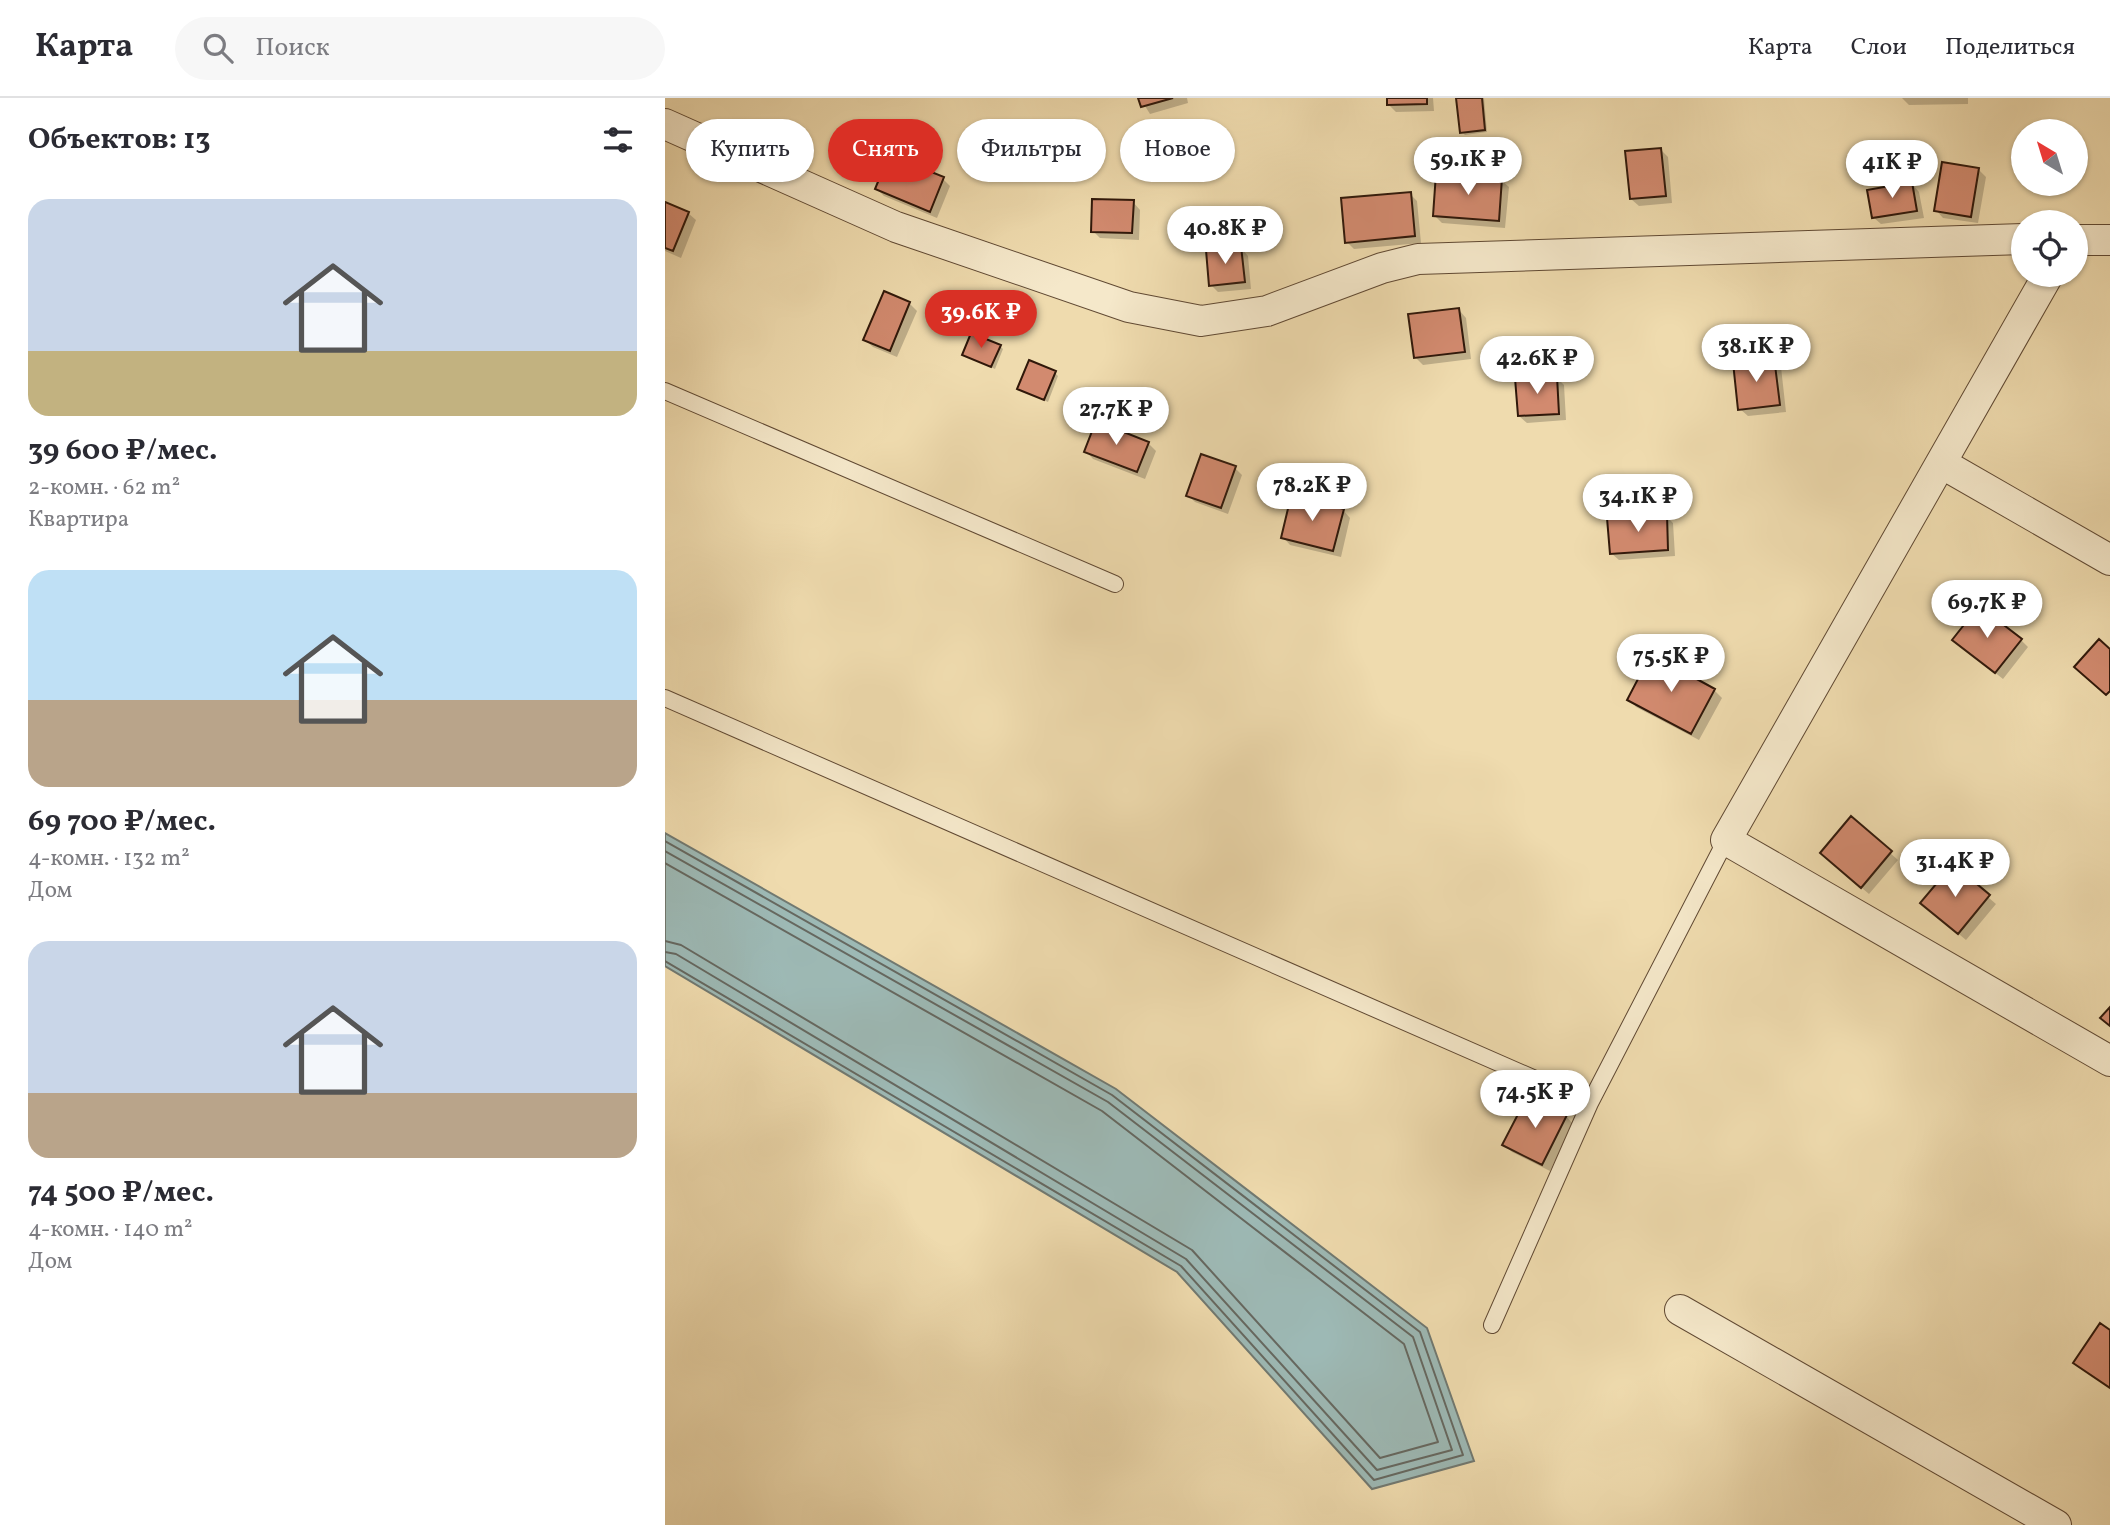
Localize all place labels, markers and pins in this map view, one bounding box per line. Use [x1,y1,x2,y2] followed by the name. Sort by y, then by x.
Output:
[1403,138,1533,197] pin: 59.1K ₽
[1843,140,1941,200] pin: 41K ₽
[1160,206,1290,266] pin: 40.8K ₽
[916,290,1046,350] pin: 39.6K ₽
[1691,324,1821,384] pin: 38.1K ₽
[1472,336,1602,396] pin: 42.6K ₽
[1051,388,1181,447] pin: 27.7K ₽
[1247,464,1377,523] pin: 78.2K ₽
[1573,474,1703,534] pin: 34.1K ₽
[1922,580,2052,640] pin: 69.7K ₽
[1606,634,1736,694] pin: 75.5K ₽
[1890,840,2020,899] pin: 31.4K ₽
[1470,1070,1600,1130] pin: 74.5K ₽

